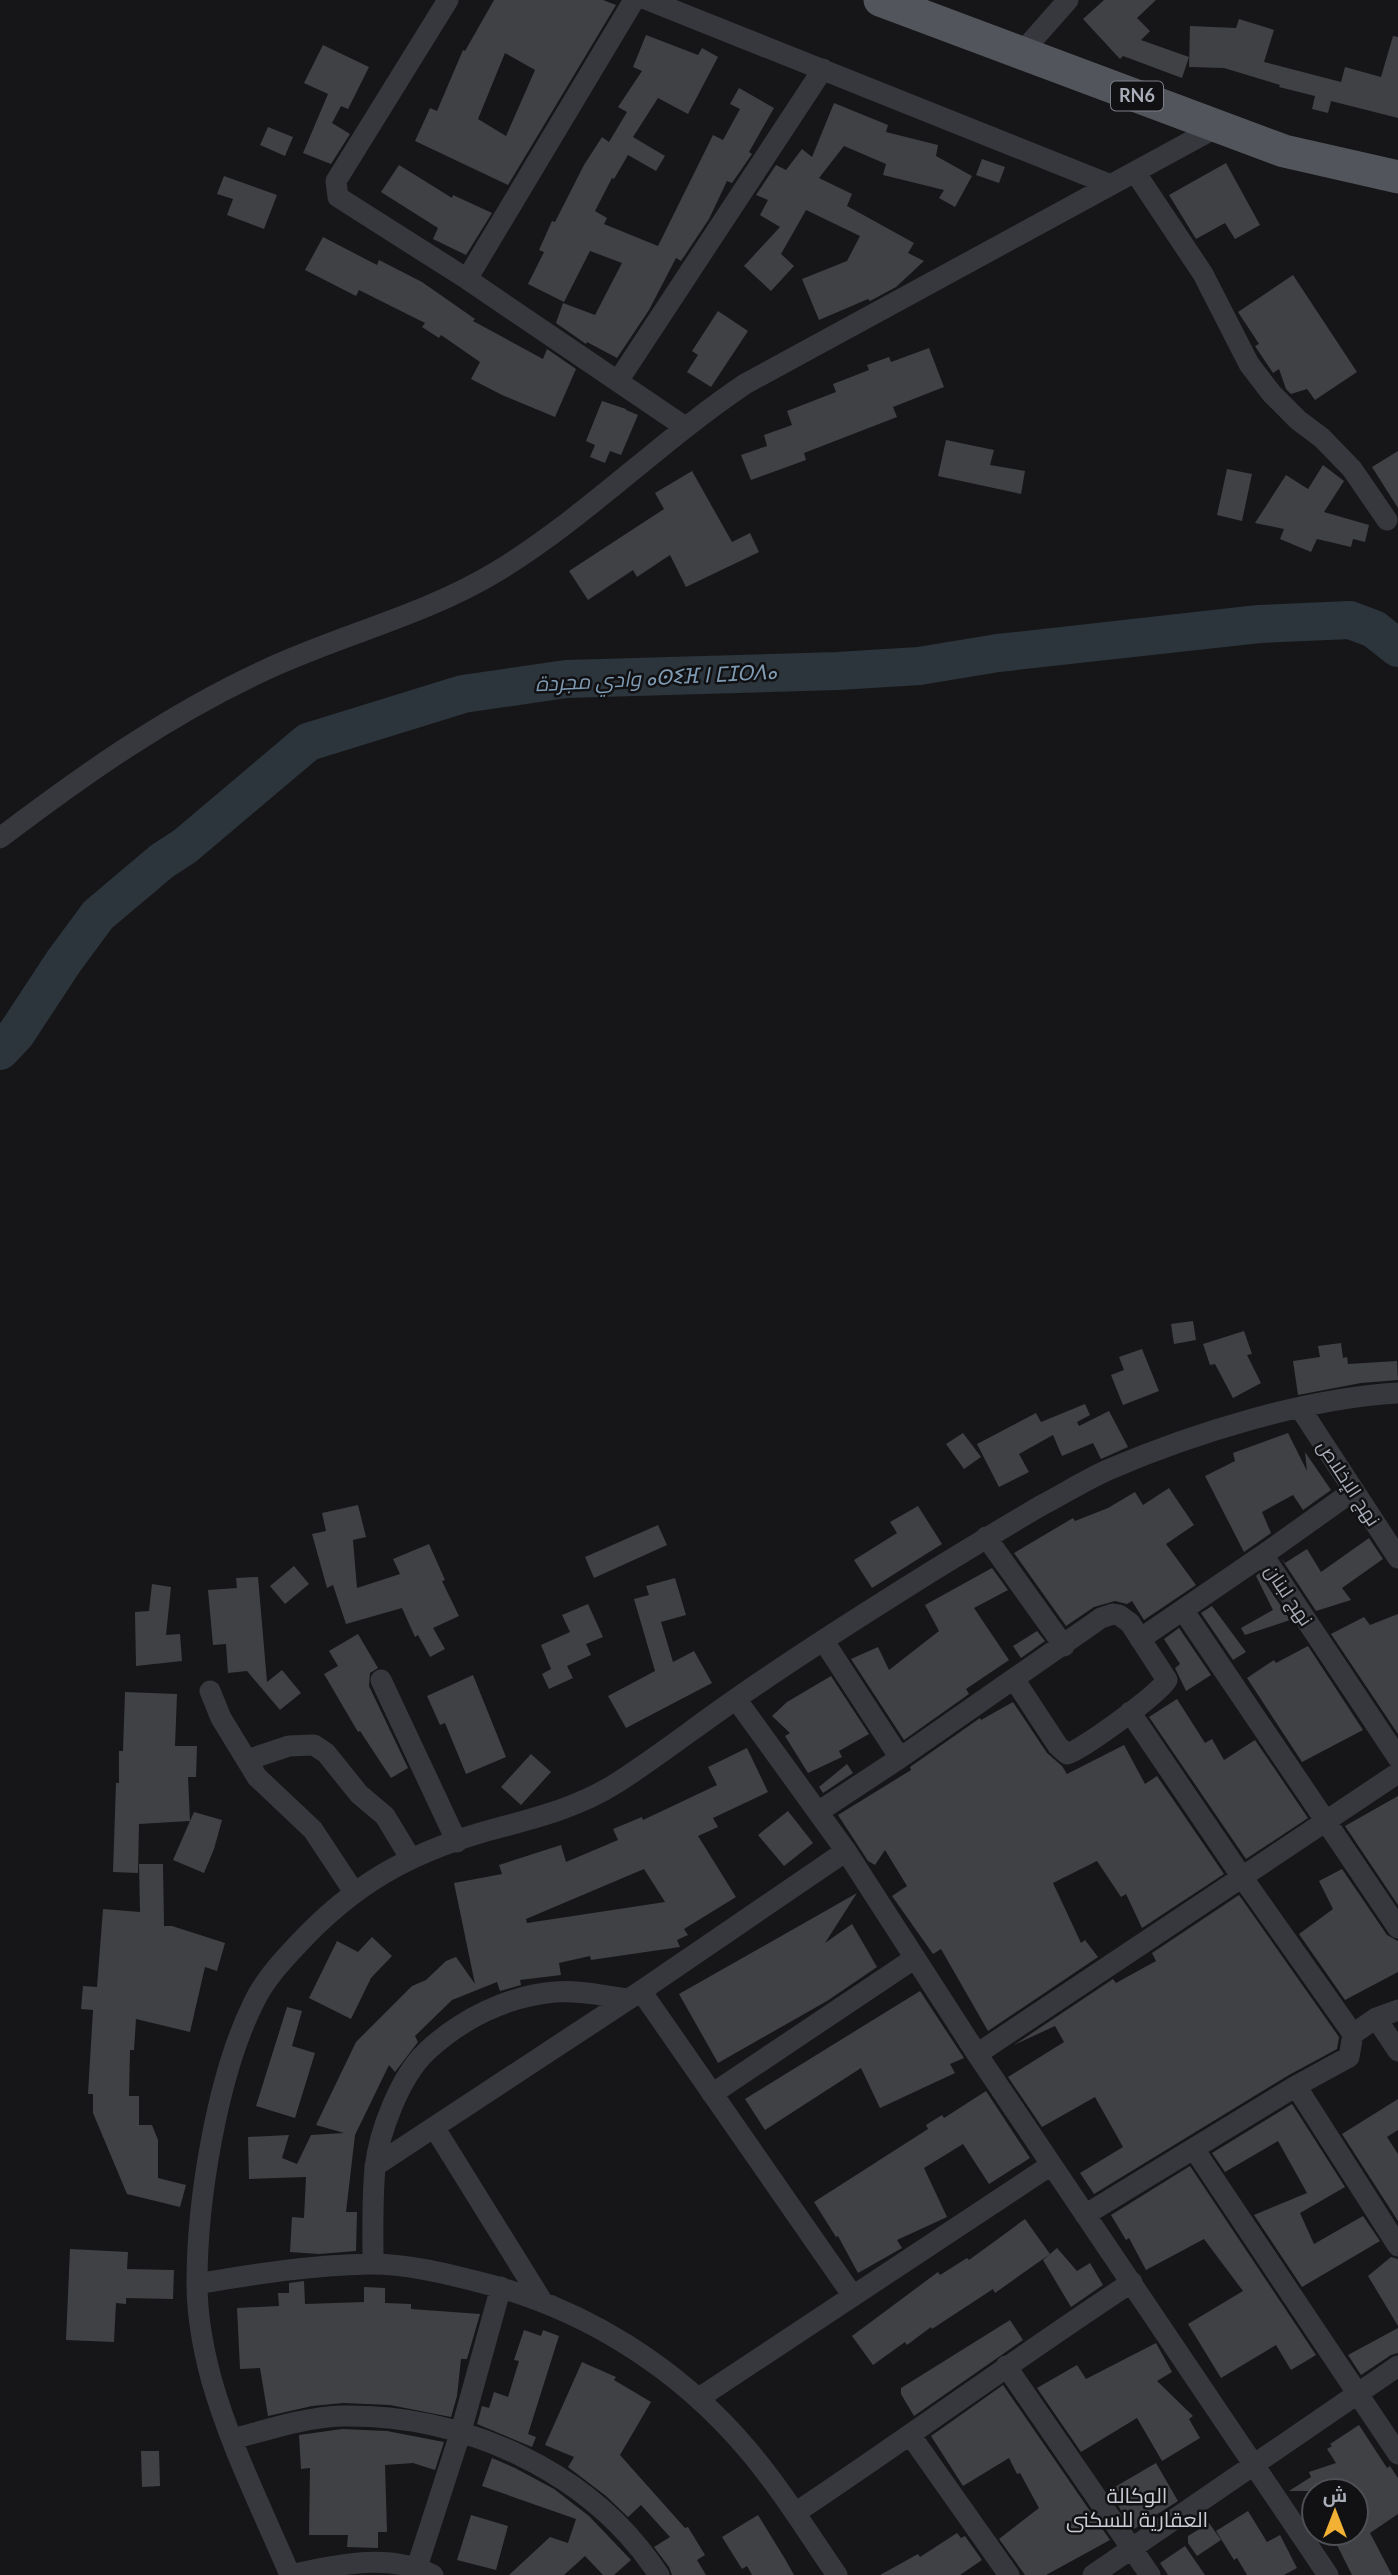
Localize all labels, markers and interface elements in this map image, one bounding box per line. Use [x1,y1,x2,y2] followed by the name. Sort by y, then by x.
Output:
[1111,82,1163,110] road number: RN6
[534,658,779,701] water label: وادي مجردة ⴰⵙⵉⴼ ⵏ ⵎⵊⵔⴷⴰ
[1311,1436,1386,1532] street label: نهج الإخلاص
[1258,1560,1318,1631] street label: نهج لبنان
[1300,2477,1370,2547] north arrow
[1066,2482,1208,2533] district label: الوكالة العقارية للسكنى
[1323,2483,1347,2507] text: ش

